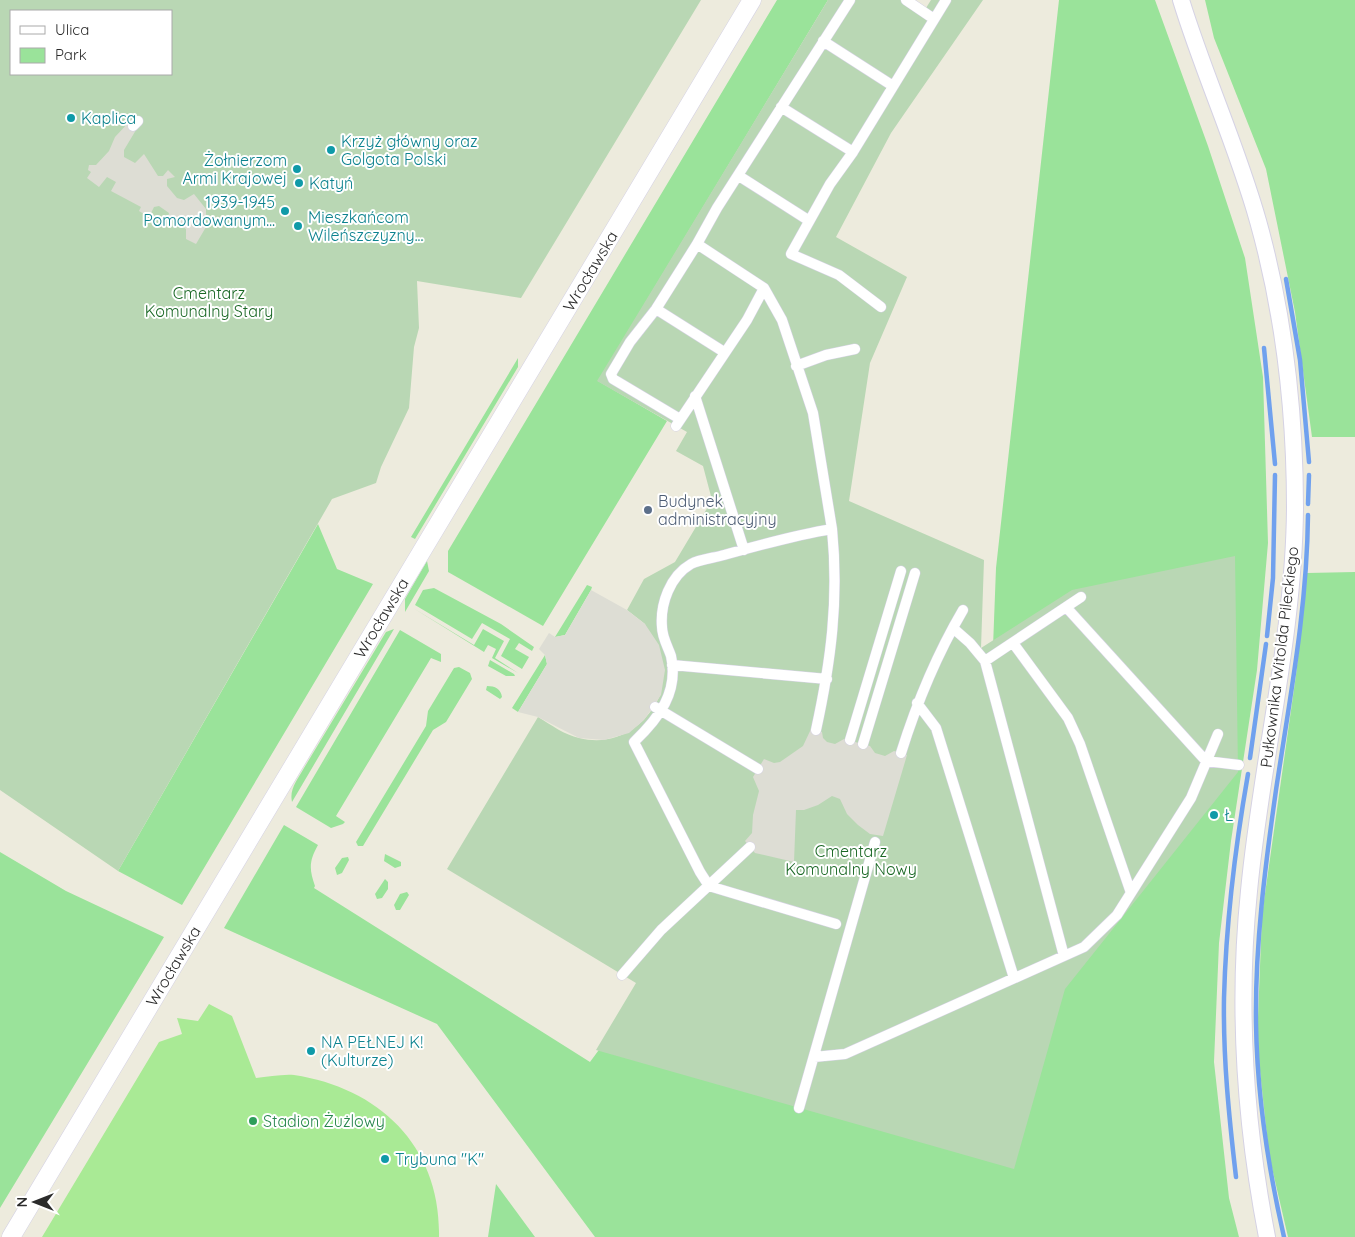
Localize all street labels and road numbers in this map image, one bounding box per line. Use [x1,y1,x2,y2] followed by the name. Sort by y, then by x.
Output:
[558,227,622,315] street label: Wrocławska
[1256,545,1302,769] street label: Pułkownika Witolda Pileckiego
[349,574,413,662] street label: Wrocławska
[141,922,205,1010] street label: Wrocławska

